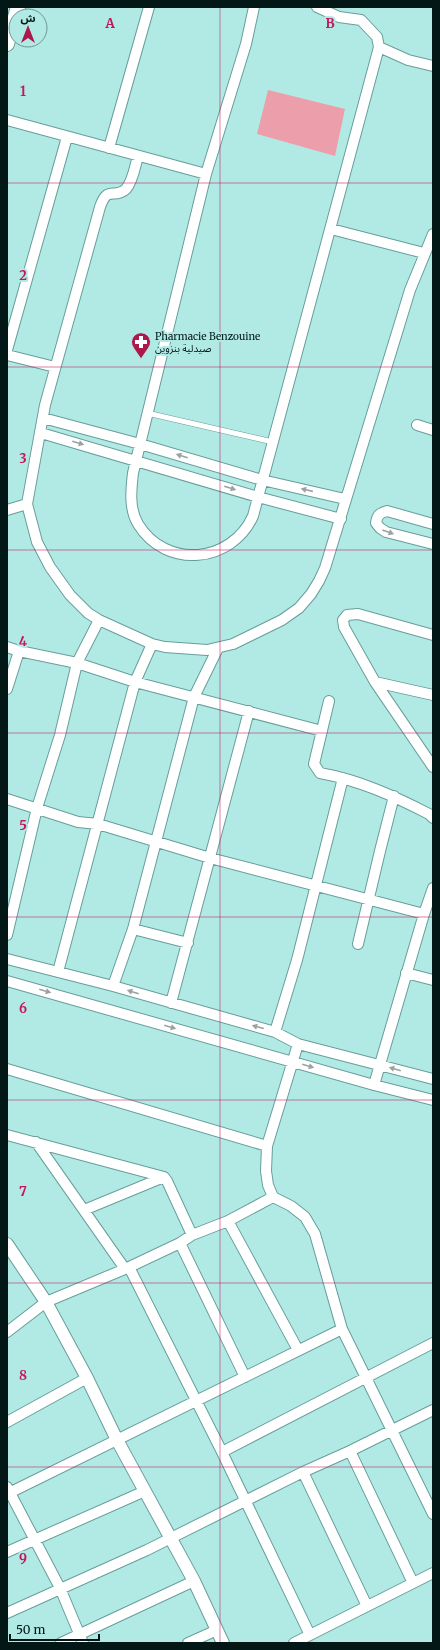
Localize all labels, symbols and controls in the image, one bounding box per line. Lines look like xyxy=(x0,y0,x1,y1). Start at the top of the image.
north arrow xyxy=(8,8,48,48)
text: ش xyxy=(20,11,36,25)
text: A xyxy=(104,15,115,32)
text: B xyxy=(325,15,335,32)
text: 1 xyxy=(20,83,26,100)
text: 2 xyxy=(19,267,27,284)
place label: Pharmacie Benzouine صيدلية بنزوين xyxy=(155,330,260,355)
pharmacy icon: Pharmacie Benzouine صيدلية بنزوين xyxy=(130,331,152,359)
one-way arrow xyxy=(72,441,84,447)
text: 3 xyxy=(19,450,27,467)
one-way arrow xyxy=(176,453,188,459)
one-way arrow xyxy=(224,485,236,491)
one-way arrow xyxy=(301,487,314,493)
one-way arrow xyxy=(382,529,394,535)
text: 4 xyxy=(19,633,28,650)
text: 5 xyxy=(19,817,27,834)
one-way arrow xyxy=(38,989,51,995)
one-way arrow xyxy=(127,989,139,995)
text: 6 xyxy=(19,1000,27,1017)
one-way arrow xyxy=(164,1024,176,1030)
one-way arrow xyxy=(252,1024,264,1030)
one-way arrow xyxy=(302,1063,314,1069)
one-way arrow xyxy=(389,1066,401,1072)
text: 7 xyxy=(19,1183,27,1200)
text: 8 xyxy=(19,1367,27,1384)
text: 9 xyxy=(19,1550,27,1567)
scale bar xyxy=(10,1616,99,1642)
text: 50 m xyxy=(16,1622,45,1637)

